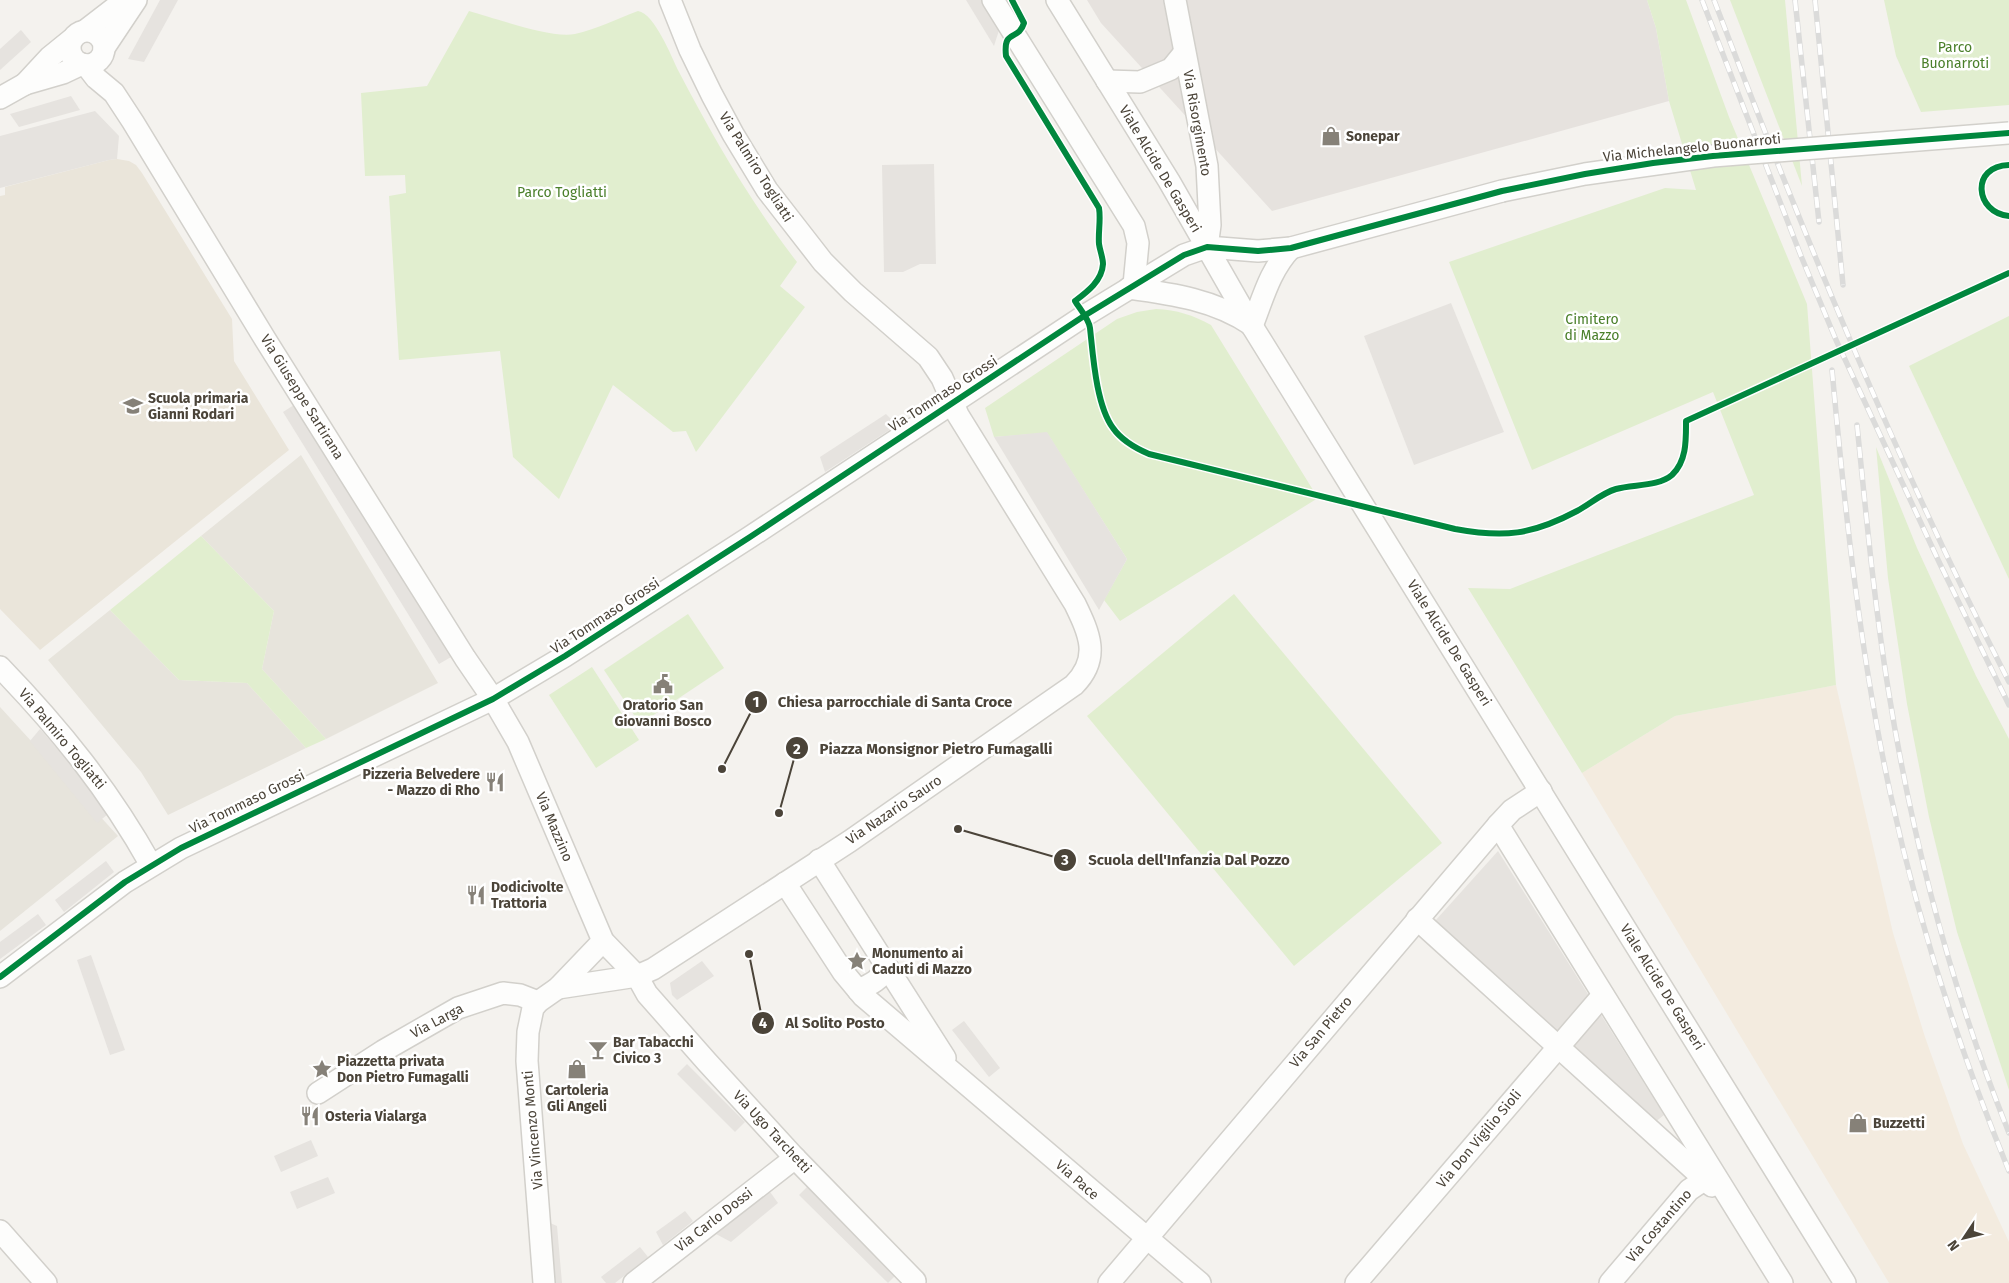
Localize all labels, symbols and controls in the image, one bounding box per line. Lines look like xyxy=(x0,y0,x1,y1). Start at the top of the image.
park label: Parco Buonarroti xyxy=(1921,39,1989,72)
street label: Via Risorgimento xyxy=(1179,69,1215,177)
street label: Viale Alcide De Gasperi xyxy=(1115,102,1205,236)
street label: Via Palmiro Togliatti xyxy=(715,109,797,225)
shop icon: Sonepar xyxy=(1320,125,1342,147)
place label: Sonepar xyxy=(1346,128,1400,145)
street label: Via Michelangelo Buonarroti xyxy=(1602,130,1782,166)
park label: Parco Togliatti xyxy=(517,184,607,201)
park label: Cimitero di Mazzo xyxy=(1565,311,1619,344)
street label: Via Giuseppe Sartirana xyxy=(257,331,347,463)
street label: Via Tommaso Grossi xyxy=(885,352,1001,436)
place label: Scuola primaria Gianni Rodari xyxy=(148,390,249,423)
school or university icon: Scuola primaria Gianni Rodari xyxy=(122,395,144,417)
street label: Via Tommaso Grossi xyxy=(547,574,663,658)
street label: Viale Alcide De Gasperi xyxy=(1403,577,1495,709)
public building icon: Oratorio San Giovanni Bosco xyxy=(652,673,674,695)
street label: Via Palmiro Togliatti xyxy=(15,685,109,793)
callout: Chiesa parrocchiale di Santa Croce xyxy=(743,687,1023,717)
text: 1 xyxy=(753,693,759,711)
text: Chiesa parrocchiale di Santa Croce xyxy=(778,693,1012,711)
place label: Oratorio San Giovanni Bosco xyxy=(614,697,712,730)
callout: Piazza Monsignor Pietro Fumagalli xyxy=(784,733,1062,763)
text: 2 xyxy=(793,740,801,758)
text: Piazza Monsignor Pietro Fumagalli xyxy=(819,740,1053,758)
place label: Pizzeria Belvedere - Mazzo di Rho xyxy=(362,766,480,799)
street label: Via Tommaso Grossi xyxy=(186,767,308,837)
restaurant icon: Pizzeria Belvedere - Mazzo di Rho xyxy=(484,771,506,793)
street label: Via Nazario Sauro xyxy=(843,772,945,848)
street label: Via Mazzino xyxy=(532,790,576,864)
callout: Scuola dell'Infanzia Dal Pozzo xyxy=(1053,845,1299,875)
text: 3 xyxy=(1060,851,1069,869)
text: Scuola dell'Infanzia Dal Pozzo xyxy=(1088,851,1290,869)
place label: Dodicivolte Trattoria xyxy=(491,879,564,912)
restaurant icon: Dodicivolte Trattoria xyxy=(465,884,487,906)
street label: Viale Alcide De Gasperi xyxy=(1616,921,1708,1053)
place label: Monumento ai Caduti di Mazzo xyxy=(872,945,972,978)
place icon: Monumento ai Caduti di Mazzo xyxy=(846,950,868,972)
street label: Via San Pietro xyxy=(1286,993,1356,1071)
street label: Via Larga xyxy=(408,1000,466,1042)
callout: Al Solito Posto xyxy=(750,1008,895,1038)
text: 4 xyxy=(759,1014,768,1032)
text: Al Solito Posto xyxy=(784,1014,885,1032)
place label: Bar Tabacchi Civico 3 xyxy=(613,1034,694,1067)
bar icon: Bar Tabacchi Civico 3 xyxy=(587,1039,609,1061)
place label: Piazzetta privata Don Pietro Fumagalli xyxy=(337,1053,469,1086)
place icon: Piazzetta privata Don Pietro Fumagalli xyxy=(311,1058,333,1080)
shop icon: Cartoleria Gli Angeli xyxy=(566,1058,588,1080)
street label: Via Vincenzo Monti xyxy=(519,1070,547,1190)
place label: Cartoleria Gli Angeli xyxy=(545,1082,609,1115)
street label: Via Don Vigilio Sioli xyxy=(1433,1086,1525,1192)
street label: Via Ugo Tarchetti xyxy=(729,1087,815,1177)
restaurant icon: Osteria Vialarga xyxy=(299,1105,321,1127)
place label: Osteria Vialarga xyxy=(325,1108,427,1125)
shop icon: Buzzetti xyxy=(1847,1112,1869,1134)
place label: Buzzetti xyxy=(1873,1115,1925,1132)
street label: Via Pace xyxy=(1052,1156,1102,1204)
street label: Via Carlo Dossi xyxy=(672,1184,756,1256)
street label: Via Costantino xyxy=(1623,1186,1695,1266)
north arrow xyxy=(1939,1213,1989,1263)
text: N xyxy=(1944,1236,1963,1254)

